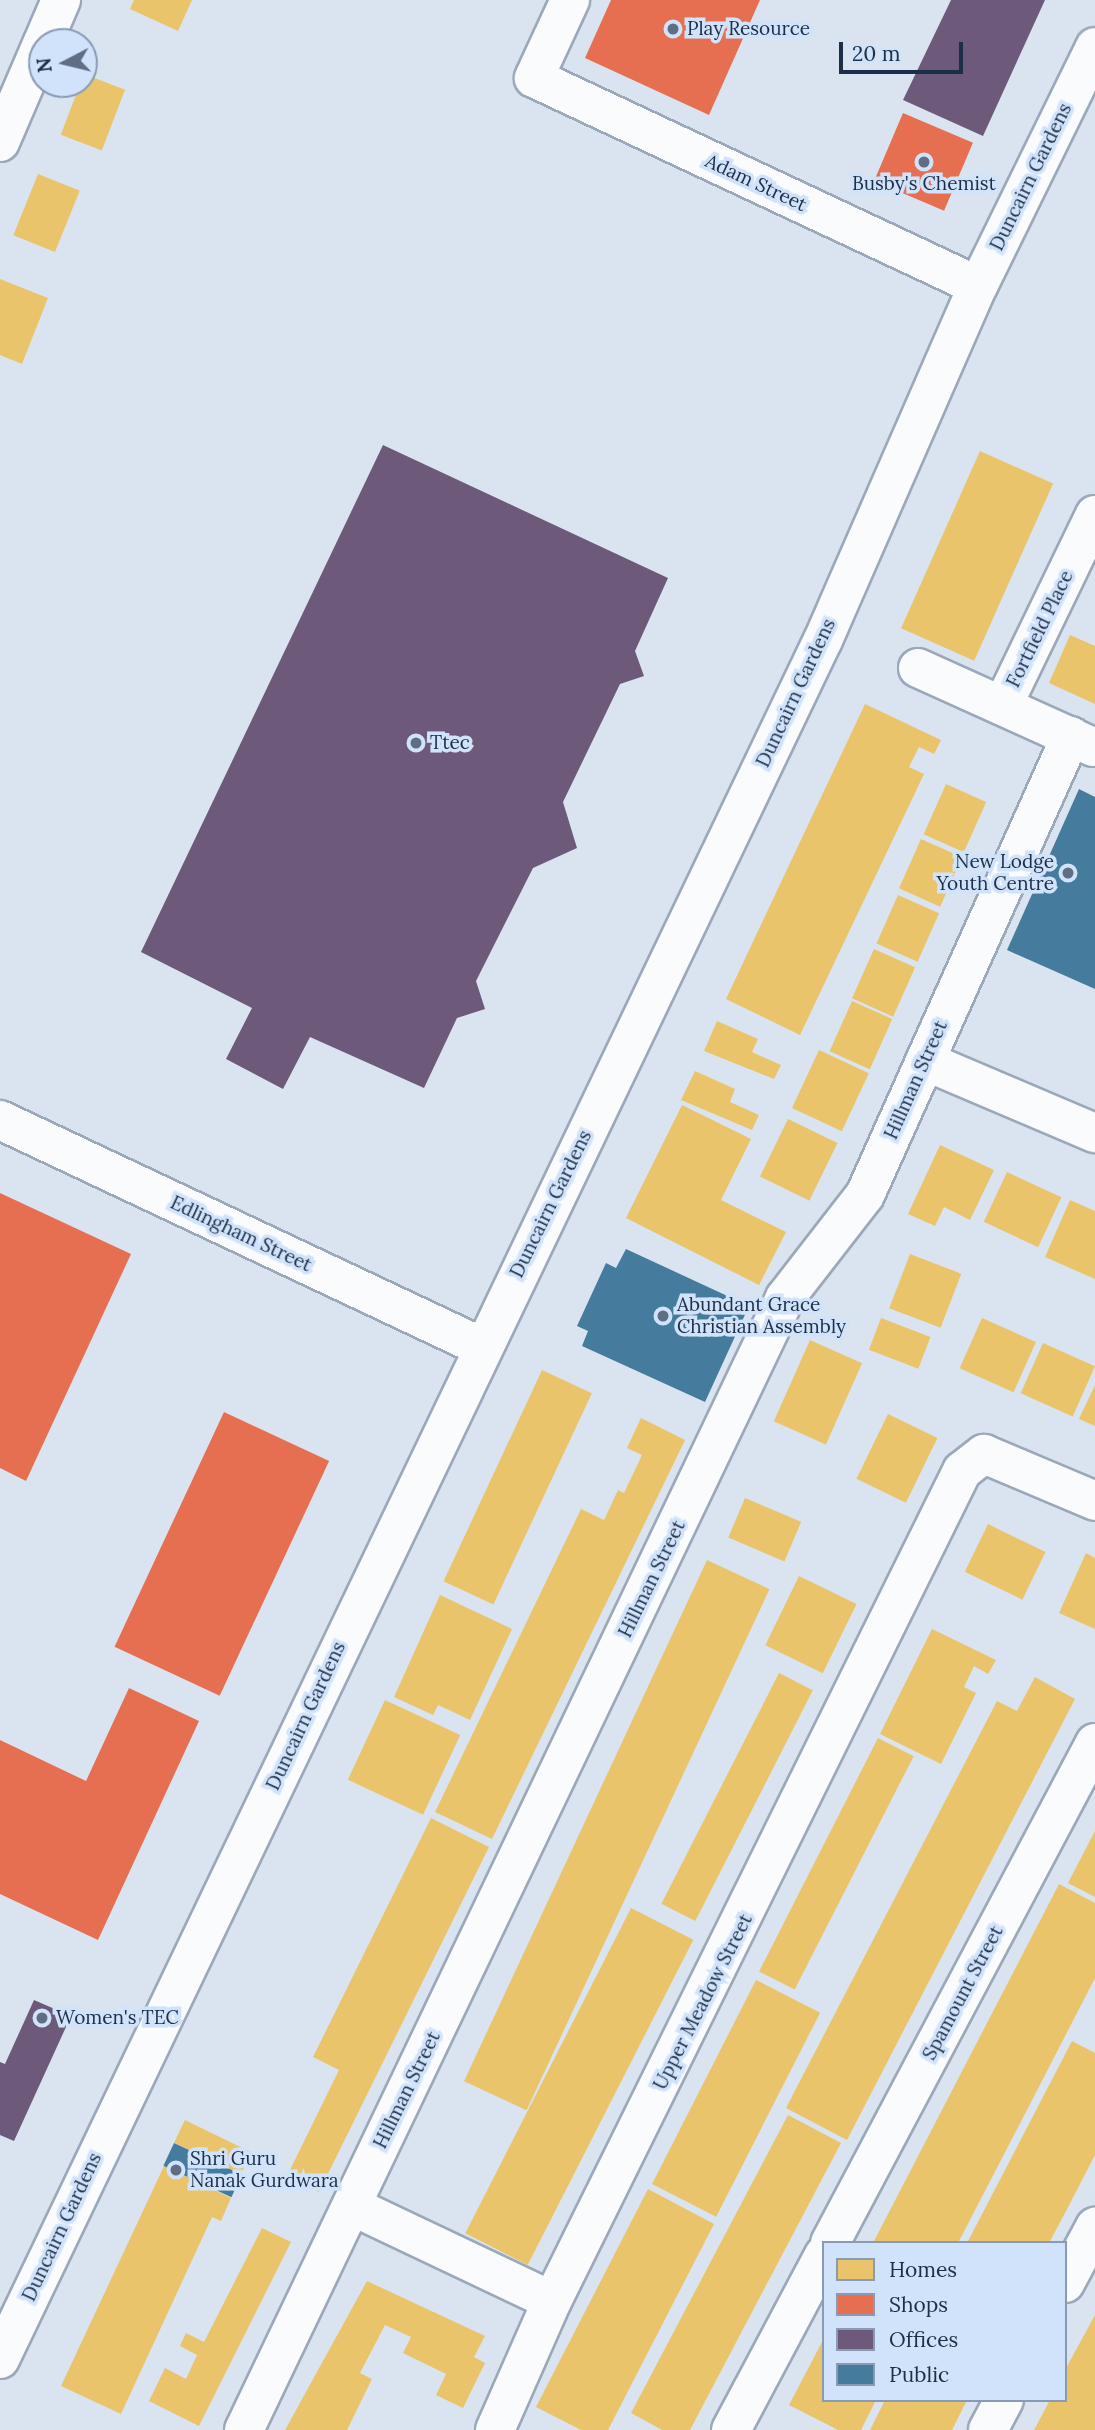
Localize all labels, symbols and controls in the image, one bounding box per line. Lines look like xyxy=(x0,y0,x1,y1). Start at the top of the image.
place label: Play Resource xyxy=(687,18,810,40)
marker: Play Resource xyxy=(665,21,681,37)
north arrow xyxy=(28,28,98,98)
scale bar xyxy=(843,28,967,72)
text: 20 m xyxy=(852,40,901,67)
text: N xyxy=(31,57,57,74)
street label: Duncairn Gardens xyxy=(985,99,1077,255)
street label: Adam Street xyxy=(702,150,810,216)
marker: Busby's Chemist xyxy=(916,154,932,170)
place label: Busby's Chemist xyxy=(852,173,996,195)
street label: Fortfield Place xyxy=(1002,567,1078,691)
street label: Duncairn Gardens xyxy=(752,615,840,771)
place label: Ttec xyxy=(430,732,470,754)
marker: Ttec xyxy=(408,735,424,751)
place label: New Lodge Youth Centre xyxy=(936,851,1054,895)
marker: New Lodge Youth Centre xyxy=(1060,865,1076,881)
street label: Hillman Street xyxy=(880,1017,952,1143)
street label: Duncairn Gardens xyxy=(505,1126,597,1282)
street label: Edlingham Street xyxy=(167,1191,315,1277)
place label: Abundant Grace Christian Assembly xyxy=(677,1294,846,1338)
marker: Abundant Grace Christian Assembly xyxy=(655,1308,671,1324)
street label: Hillman Street xyxy=(614,1517,690,1641)
street label: Duncairn Gardens xyxy=(262,1638,350,1794)
street label: Upper Meadow Street xyxy=(649,1910,757,2094)
street label: Spamount Street xyxy=(918,1922,1008,2064)
place label: Women's TEC xyxy=(56,2007,179,2029)
marker: Women's TEC xyxy=(34,2010,50,2026)
street label: Hillman Street xyxy=(369,2028,445,2152)
place label: Shri Guru Nanak Gurdwara xyxy=(190,2148,339,2192)
street label: Duncairn Gardens xyxy=(18,2149,106,2305)
marker: Shri Guru Nanak Gurdwara xyxy=(168,2162,184,2178)
legend xyxy=(822,2241,1067,2402)
text: Homes xyxy=(889,2256,957,2283)
text: Shops xyxy=(889,2291,948,2318)
text: Offices xyxy=(889,2326,958,2353)
text: Public xyxy=(889,2361,949,2388)

